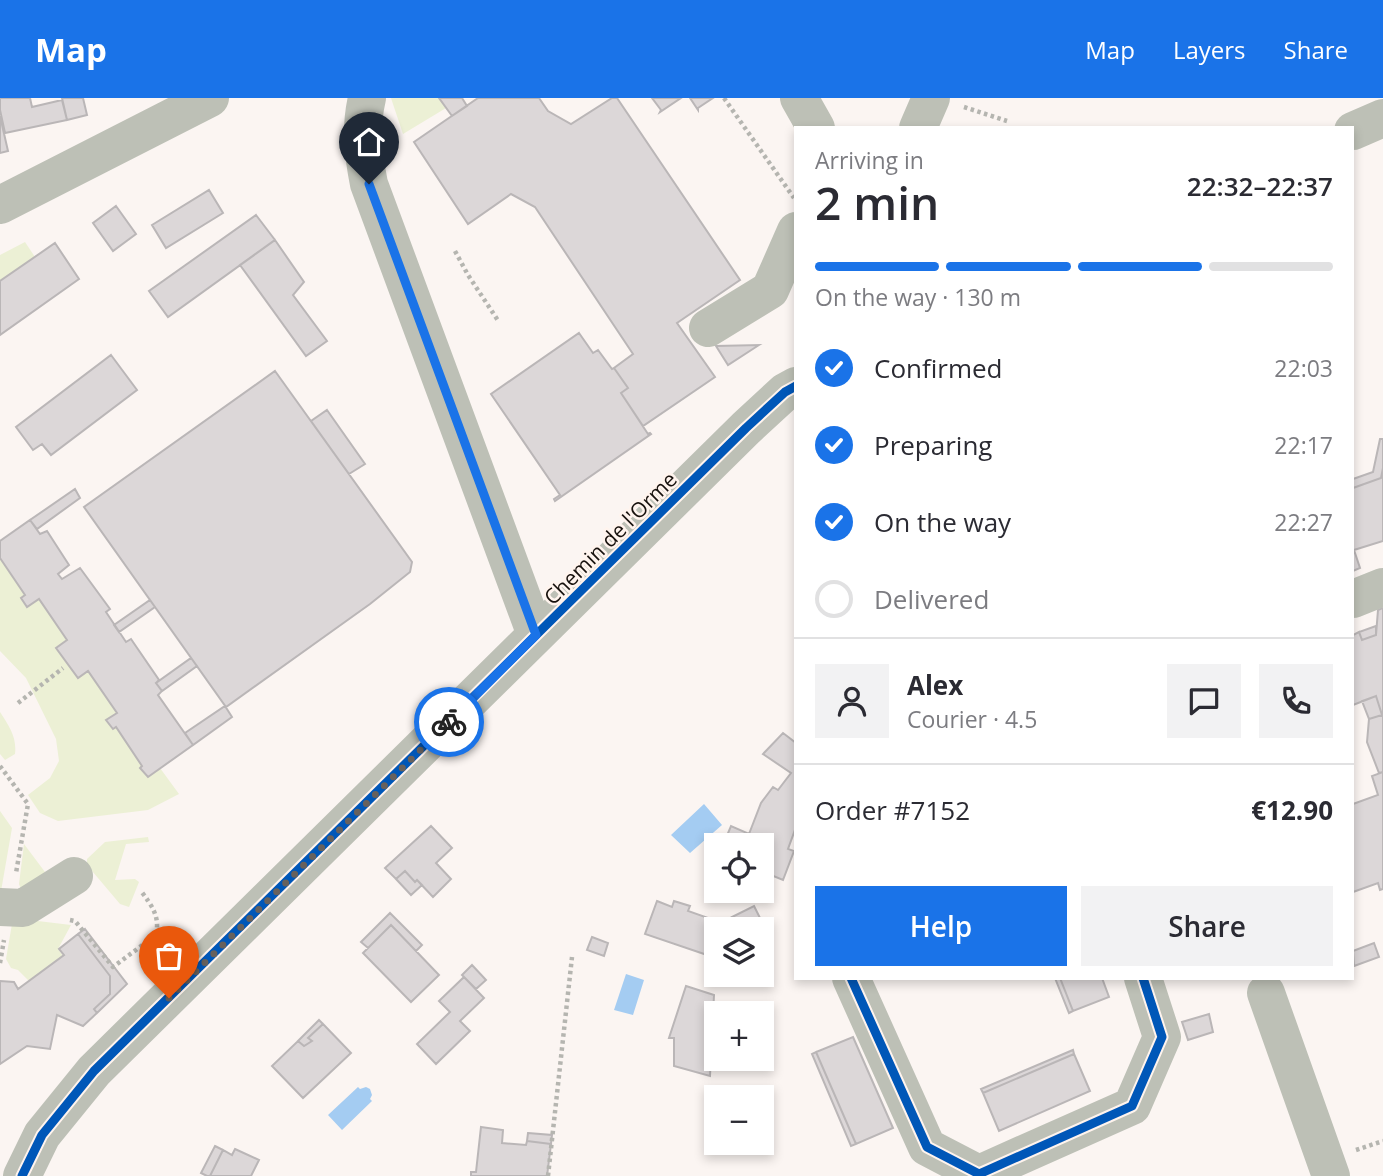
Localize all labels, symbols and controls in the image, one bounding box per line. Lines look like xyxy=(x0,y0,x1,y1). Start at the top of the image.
text: Map xyxy=(35,27,107,72)
text: Map xyxy=(1085,33,1135,66)
text: Layers xyxy=(1173,33,1246,66)
text: Share xyxy=(1284,33,1348,66)
pin xyxy=(339,112,399,184)
icon: home xyxy=(350,123,388,161)
text: Arriving in xyxy=(815,144,924,176)
text: 22:32–22:37 xyxy=(1187,168,1333,204)
text: 2 min xyxy=(815,171,939,233)
text: On the way · 130 m xyxy=(815,281,1021,313)
icon: check xyxy=(815,349,853,387)
text: Confirmed xyxy=(874,350,1002,386)
text: 22:03 xyxy=(1274,352,1333,384)
icon: check xyxy=(815,426,853,464)
text: Preparing xyxy=(874,427,992,463)
text: 22:17 xyxy=(1274,429,1333,461)
street label: Chemin de l'Orme xyxy=(537,465,683,611)
icon: check xyxy=(815,503,853,541)
text: On the way xyxy=(874,504,1011,540)
text: 22:27 xyxy=(1274,506,1333,538)
text: Delivered xyxy=(874,581,989,617)
button: person xyxy=(815,664,889,738)
button: chat xyxy=(1167,664,1241,738)
button: phone xyxy=(1259,664,1333,738)
text: Alex xyxy=(907,667,963,703)
courier xyxy=(414,687,484,757)
icon: bike xyxy=(430,703,468,741)
text: Courier · 4.5 xyxy=(907,703,1037,735)
text: Order #7152 xyxy=(815,792,970,828)
text: €12.90 xyxy=(1251,792,1333,828)
map controls xyxy=(704,833,774,1155)
button: locate xyxy=(704,833,774,903)
button: Help xyxy=(815,886,1067,966)
button: Share xyxy=(1081,886,1333,966)
button: layers xyxy=(704,917,774,987)
pin xyxy=(139,926,199,998)
icon: bag xyxy=(150,937,188,975)
button: + xyxy=(704,1001,774,1071)
button: − xyxy=(704,1085,774,1155)

